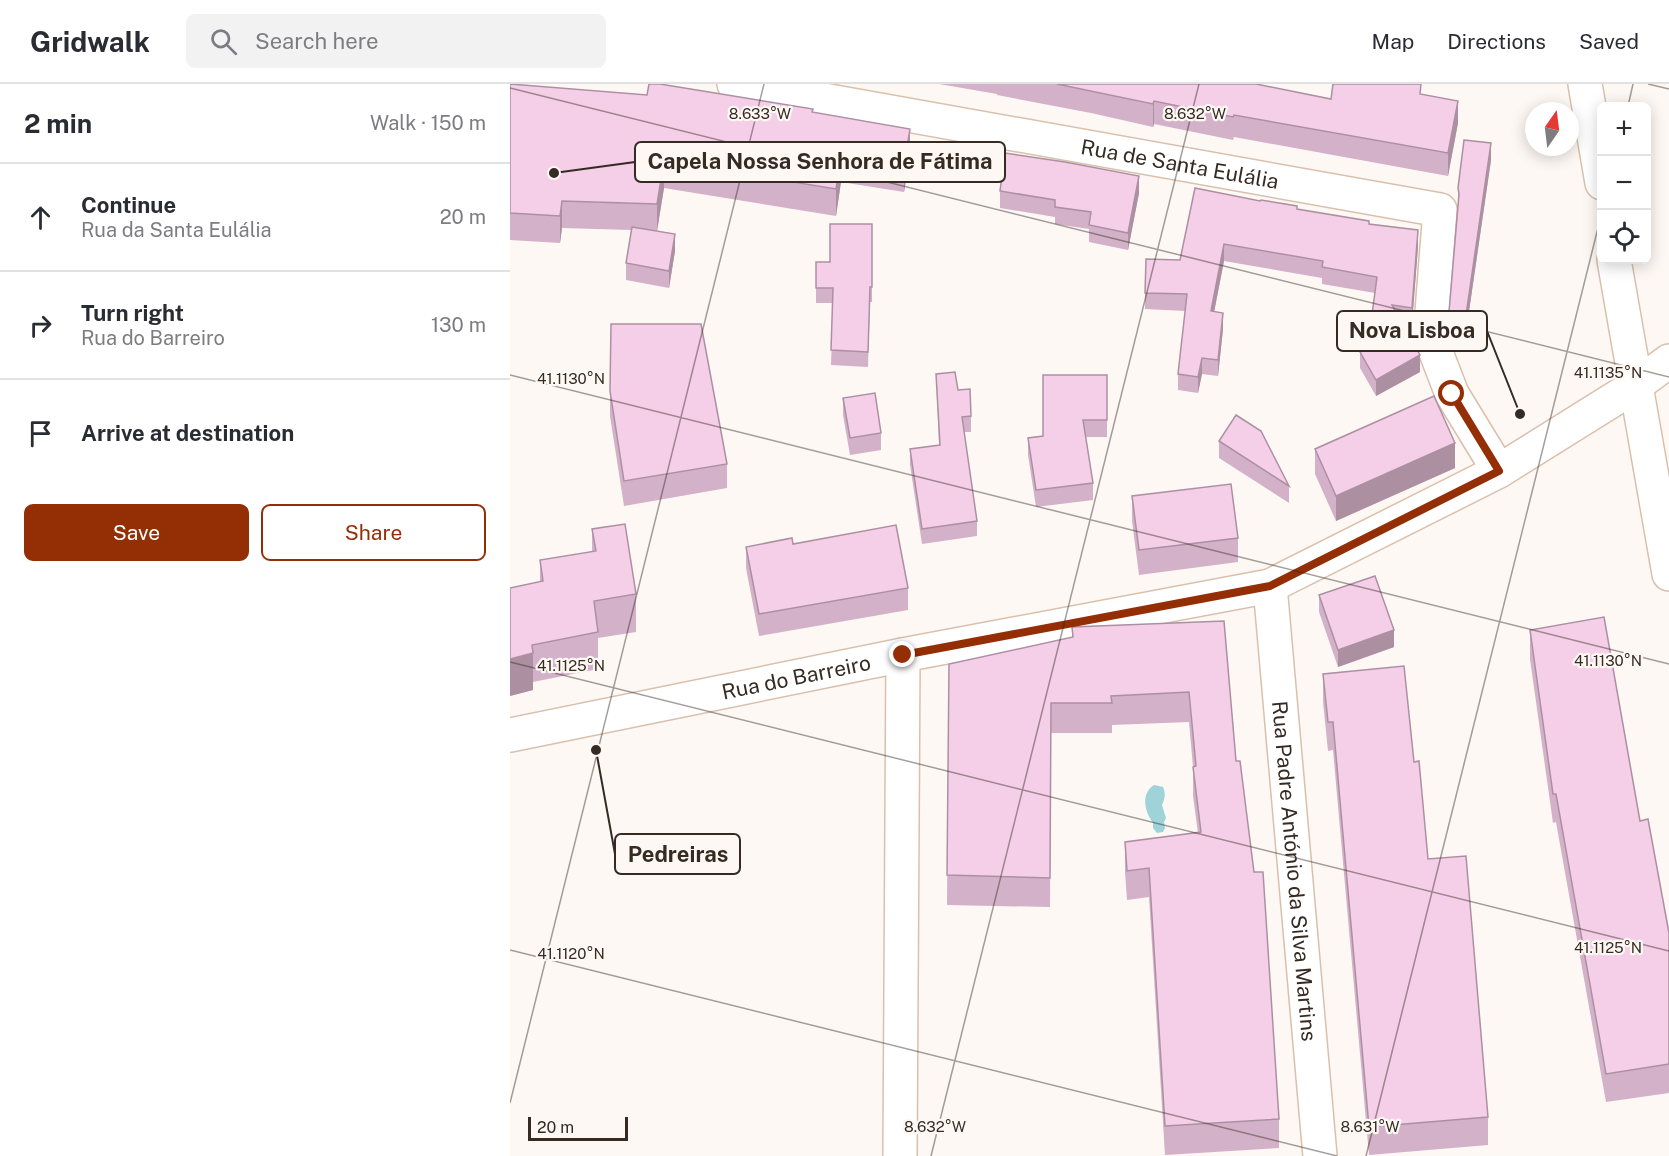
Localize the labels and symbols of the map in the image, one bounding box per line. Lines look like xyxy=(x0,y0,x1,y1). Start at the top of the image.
north arrow xyxy=(1525,102,1579,156)
text: 8.633°W xyxy=(729,105,791,122)
text: 8.632°W xyxy=(1164,105,1226,122)
street label: Rua de Santa Eulália xyxy=(1079,134,1281,194)
callout: Capela Nossa Senhora de Fátima xyxy=(635,142,1005,182)
text: Capela Nossa Senhora de Fátima xyxy=(648,148,992,174)
callout: Nova Lisboa xyxy=(1337,311,1487,351)
text: Nova Lisboa xyxy=(1349,317,1475,343)
text: 41.1135°N xyxy=(1574,364,1642,381)
text: 41.1130°N xyxy=(537,370,605,387)
route start xyxy=(1438,380,1464,406)
route end xyxy=(889,641,915,667)
street label: Rua do Barreiro xyxy=(720,649,873,704)
text: 41.1130°N xyxy=(1574,652,1642,669)
text: 41.1125°N xyxy=(537,657,605,674)
street label: Rua Padre António da Silva Martins xyxy=(1268,700,1322,1042)
callout: Pedreiras xyxy=(615,834,740,874)
text: Pedreiras xyxy=(628,841,728,867)
text: 41.1125°N xyxy=(1574,939,1642,956)
text: 41.1120°N xyxy=(537,945,605,962)
scale bar xyxy=(528,1114,628,1142)
text: 8.632°W xyxy=(904,1118,966,1135)
text: 8.631°W xyxy=(1340,1118,1400,1135)

